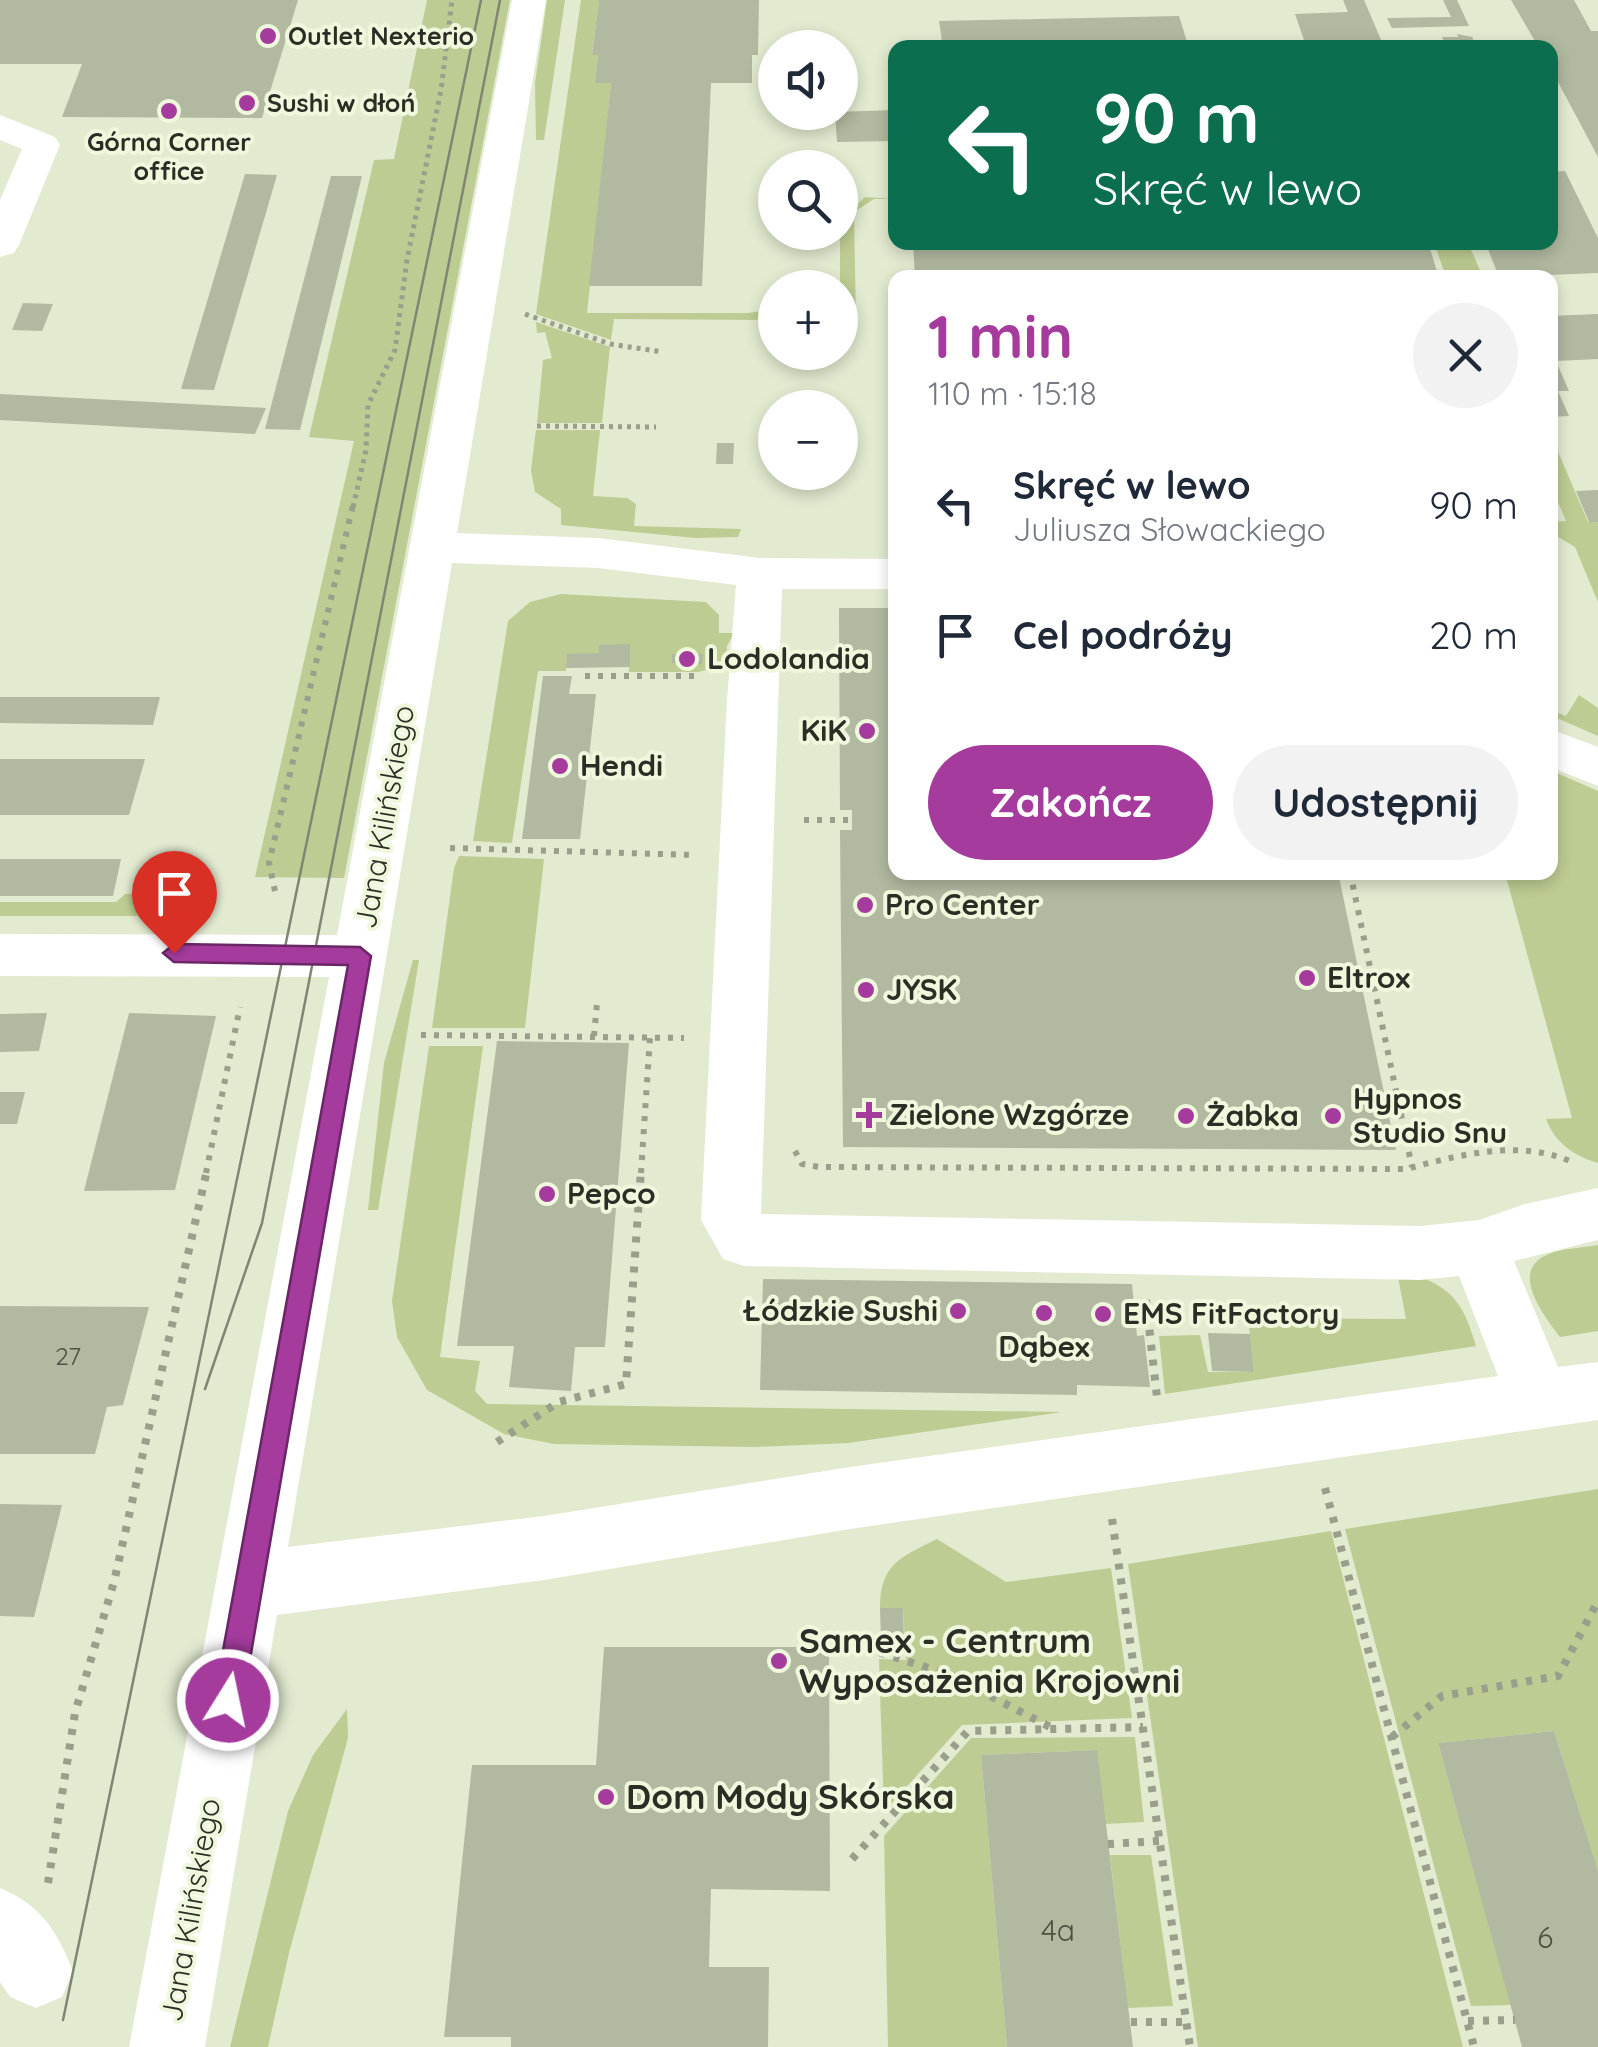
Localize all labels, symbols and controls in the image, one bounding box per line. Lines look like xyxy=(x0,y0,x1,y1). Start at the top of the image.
place label: Outlet Nexterio xyxy=(288,20,474,51)
marker: Outlet Nexterio xyxy=(257,25,279,47)
map controls xyxy=(758,30,858,490)
button: sound xyxy=(758,30,858,130)
text: 90 m xyxy=(1093,73,1260,161)
icon: left xyxy=(928,80,1058,210)
place label: Sushi w dłoń xyxy=(267,87,415,118)
marker: Sushi w dłoń xyxy=(236,92,258,114)
marker: Górna Corner office xyxy=(158,100,180,122)
place label: Górna Corner office xyxy=(87,126,251,186)
button: search xyxy=(758,150,858,250)
text: Skręć w lewo xyxy=(1093,160,1362,216)
button: + xyxy=(758,270,858,370)
text: 1 min xyxy=(928,298,1073,373)
button: close xyxy=(1413,303,1518,408)
text: 110 m · 15:18 xyxy=(928,373,1097,413)
button: − xyxy=(758,390,858,490)
text: Skręć w lewo xyxy=(1013,461,1251,509)
icon: left xyxy=(928,478,983,533)
text: 90 m xyxy=(1429,481,1518,529)
text: Juliusza Słowackiego xyxy=(1013,509,1326,549)
icon: arrive xyxy=(928,608,983,663)
text: Cel podróży xyxy=(1013,611,1233,659)
text: 20 m xyxy=(1429,611,1518,659)
place label: Lodolandia xyxy=(707,639,870,677)
marker: Lodolandia xyxy=(676,648,698,670)
street label: Jana Kilińskiego xyxy=(346,702,422,931)
place label: KiK xyxy=(801,711,847,749)
marker: KiK xyxy=(856,720,878,742)
button: Zakończ xyxy=(928,745,1213,860)
button: Udostępnij xyxy=(1233,745,1518,860)
place label: Hendi xyxy=(580,746,663,784)
marker: Hendi xyxy=(549,755,571,777)
pin xyxy=(132,851,217,954)
icon: arrive xyxy=(147,866,202,921)
place label: Pro Center xyxy=(885,885,1040,923)
marker: Pro Center xyxy=(854,894,876,916)
place label: Eltrox xyxy=(1327,958,1411,996)
marker: Eltrox xyxy=(1296,967,1318,989)
place label: JYSK xyxy=(886,970,957,1008)
marker: JYSK xyxy=(855,979,877,1001)
place label: Hypnos Studio Snu xyxy=(1353,1079,1507,1151)
place label: Zielone Wzgórze xyxy=(889,1095,1129,1133)
place label: Żabka xyxy=(1206,1096,1299,1134)
marker: Zielone Wzgórze xyxy=(858,1104,880,1126)
marker: Żabka xyxy=(1175,1105,1197,1127)
marker: Hypnos Studio Snu xyxy=(1322,1105,1344,1127)
place label: Pepco xyxy=(567,1174,656,1212)
marker: Pepco xyxy=(536,1183,558,1205)
place label: Łódzkie Sushi xyxy=(742,1291,938,1329)
place label: EMS FitFactory xyxy=(1123,1294,1339,1332)
marker: Łódzkie Sushi xyxy=(947,1300,969,1322)
marker: Dąbex xyxy=(1033,1302,1055,1324)
marker: EMS FitFactory xyxy=(1092,1303,1114,1325)
place label: Dąbex xyxy=(998,1327,1090,1365)
house number: 27 xyxy=(55,1340,81,1371)
place label: Samex - Centrum Wyposażenia Krojowni xyxy=(799,1618,1180,1702)
position arrow xyxy=(176,1648,280,1752)
marker: Samex - Centrum Wyposażenia Krojowni xyxy=(768,1650,790,1672)
place label: Dom Mody Skórska xyxy=(626,1774,955,1818)
marker: Dom Mody Skórska xyxy=(595,1786,617,1808)
street label: Jana Kilińskiego xyxy=(152,1795,228,2024)
house number: 4a xyxy=(1041,1911,1075,1949)
house number: 6 xyxy=(1537,1918,1553,1956)

